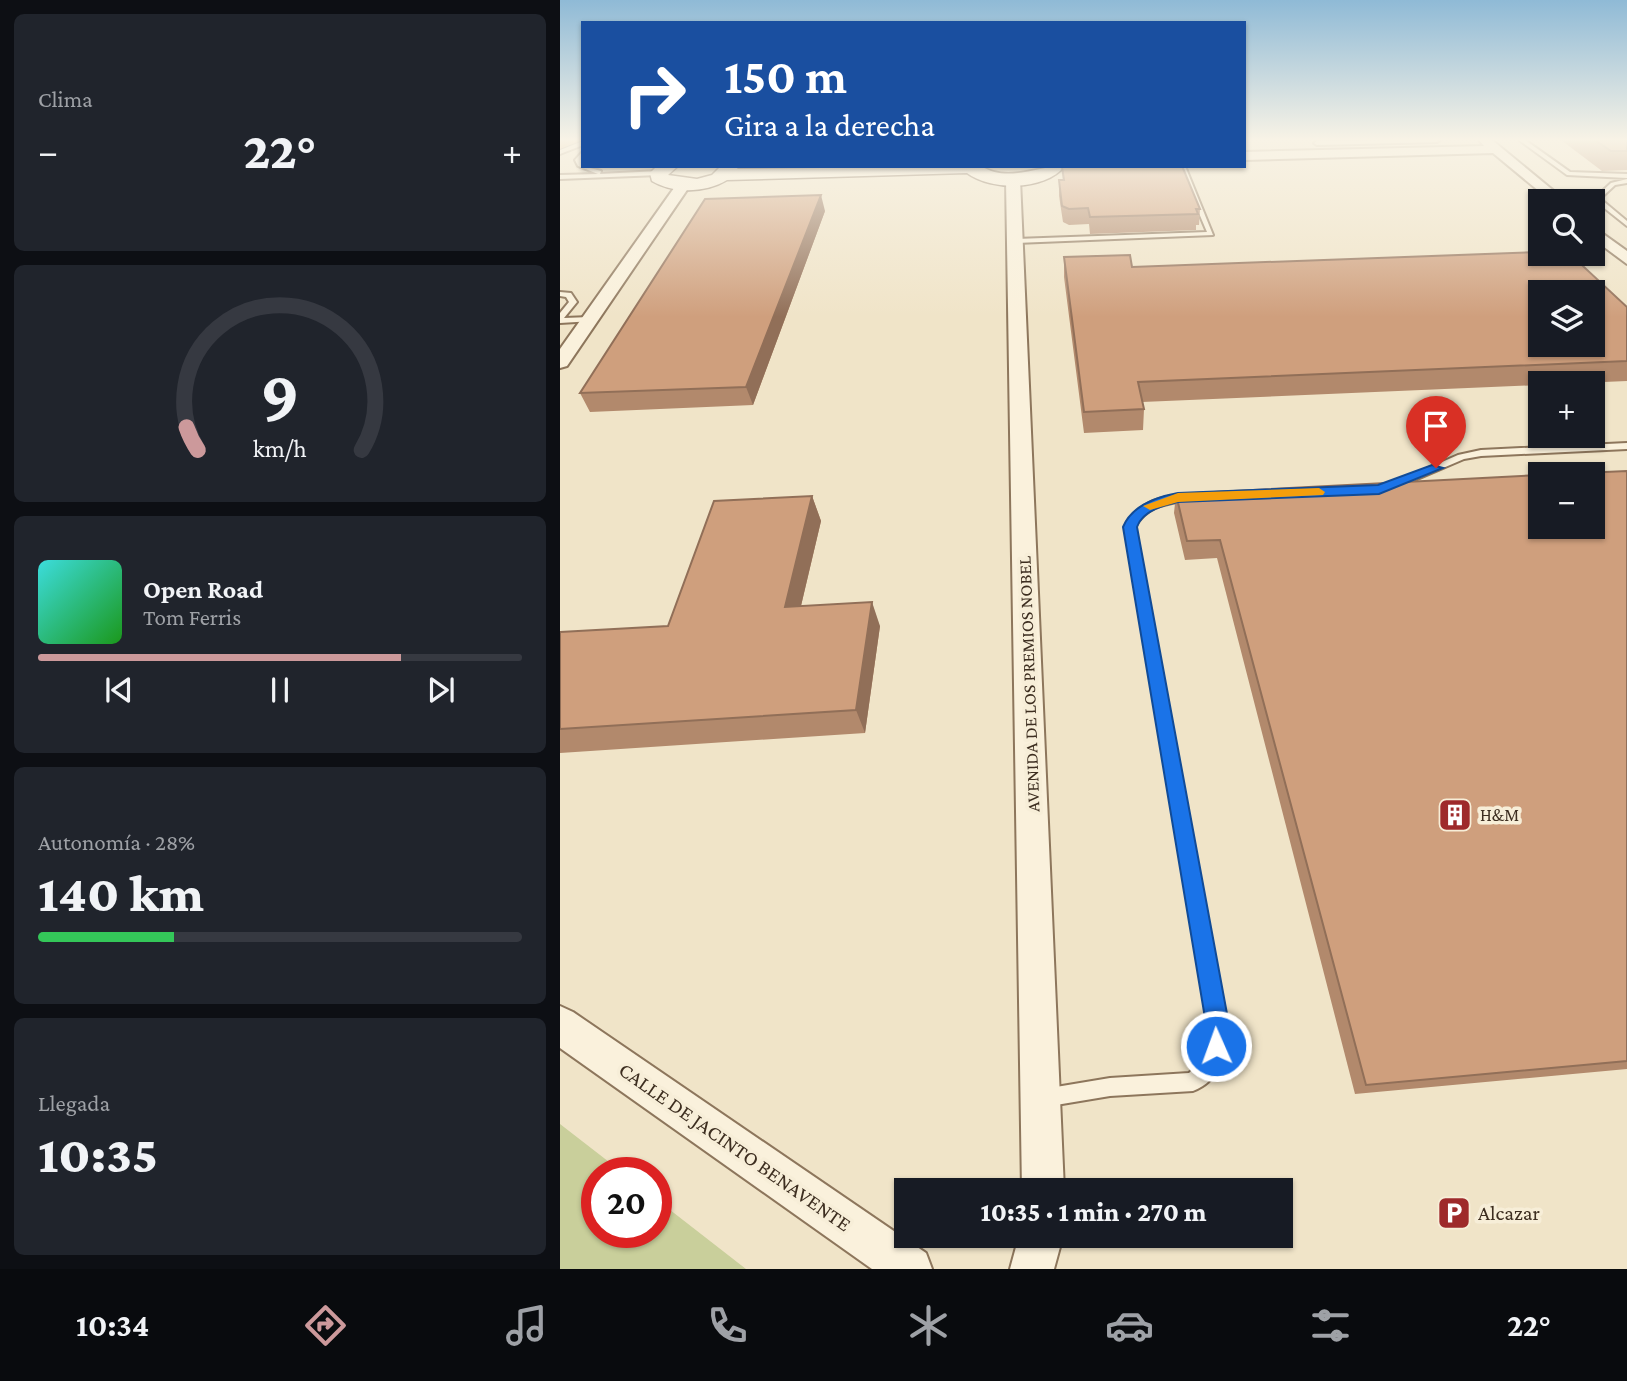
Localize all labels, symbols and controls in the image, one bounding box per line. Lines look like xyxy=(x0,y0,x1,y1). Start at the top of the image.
icon: right xyxy=(609,49,700,140)
text: 150 m xyxy=(724,49,847,104)
text: Clima xyxy=(38,86,93,112)
text: Gira a la derecha xyxy=(724,107,935,143)
text: 22° xyxy=(243,121,317,179)
text: − xyxy=(38,130,58,172)
text: + xyxy=(502,130,522,172)
map controls xyxy=(1528,189,1605,539)
button: search xyxy=(1528,189,1605,266)
button: layers xyxy=(1528,280,1605,357)
text: 9 xyxy=(260,355,300,436)
button: + xyxy=(1528,371,1605,448)
pin xyxy=(1406,396,1466,468)
icon: arrive xyxy=(1417,407,1455,445)
text: km/h xyxy=(253,434,307,461)
button: − xyxy=(1528,462,1605,539)
street label: AVENIDA DE LOS PREMIOS NOBEL xyxy=(1015,556,1043,812)
text: Open Road xyxy=(143,575,263,604)
text: Tom Ferris xyxy=(143,604,241,630)
icon: previous xyxy=(100,671,138,709)
icon: pause xyxy=(261,671,299,709)
icon: next xyxy=(422,671,460,709)
building icon: H&M xyxy=(1436,796,1474,834)
place label: H&M xyxy=(1480,805,1519,825)
text: Autonomía · 28% xyxy=(38,829,195,855)
text: 140 km xyxy=(38,864,204,922)
position arrow xyxy=(1179,1009,1253,1083)
street label: CALLE DE JACINTO BENAVENTE xyxy=(614,1057,856,1237)
text: Llegada xyxy=(38,1090,110,1116)
text: 10:35 xyxy=(38,1125,158,1183)
speed limit sign: 20 xyxy=(581,1157,672,1248)
parking icon: Alcazar xyxy=(1435,1194,1473,1232)
text: 10:35 · 1 min · 270 m xyxy=(981,1198,1206,1227)
place label: Alcazar xyxy=(1478,1201,1541,1225)
icon: directions xyxy=(301,1301,350,1350)
icon: music xyxy=(502,1301,551,1350)
icon: phone xyxy=(703,1301,752,1350)
icon: climate xyxy=(904,1301,953,1350)
icon: car xyxy=(1105,1301,1154,1350)
icon: filters xyxy=(1306,1301,1355,1350)
text: 10:34 xyxy=(76,1307,149,1343)
text: 22° xyxy=(1507,1307,1551,1343)

